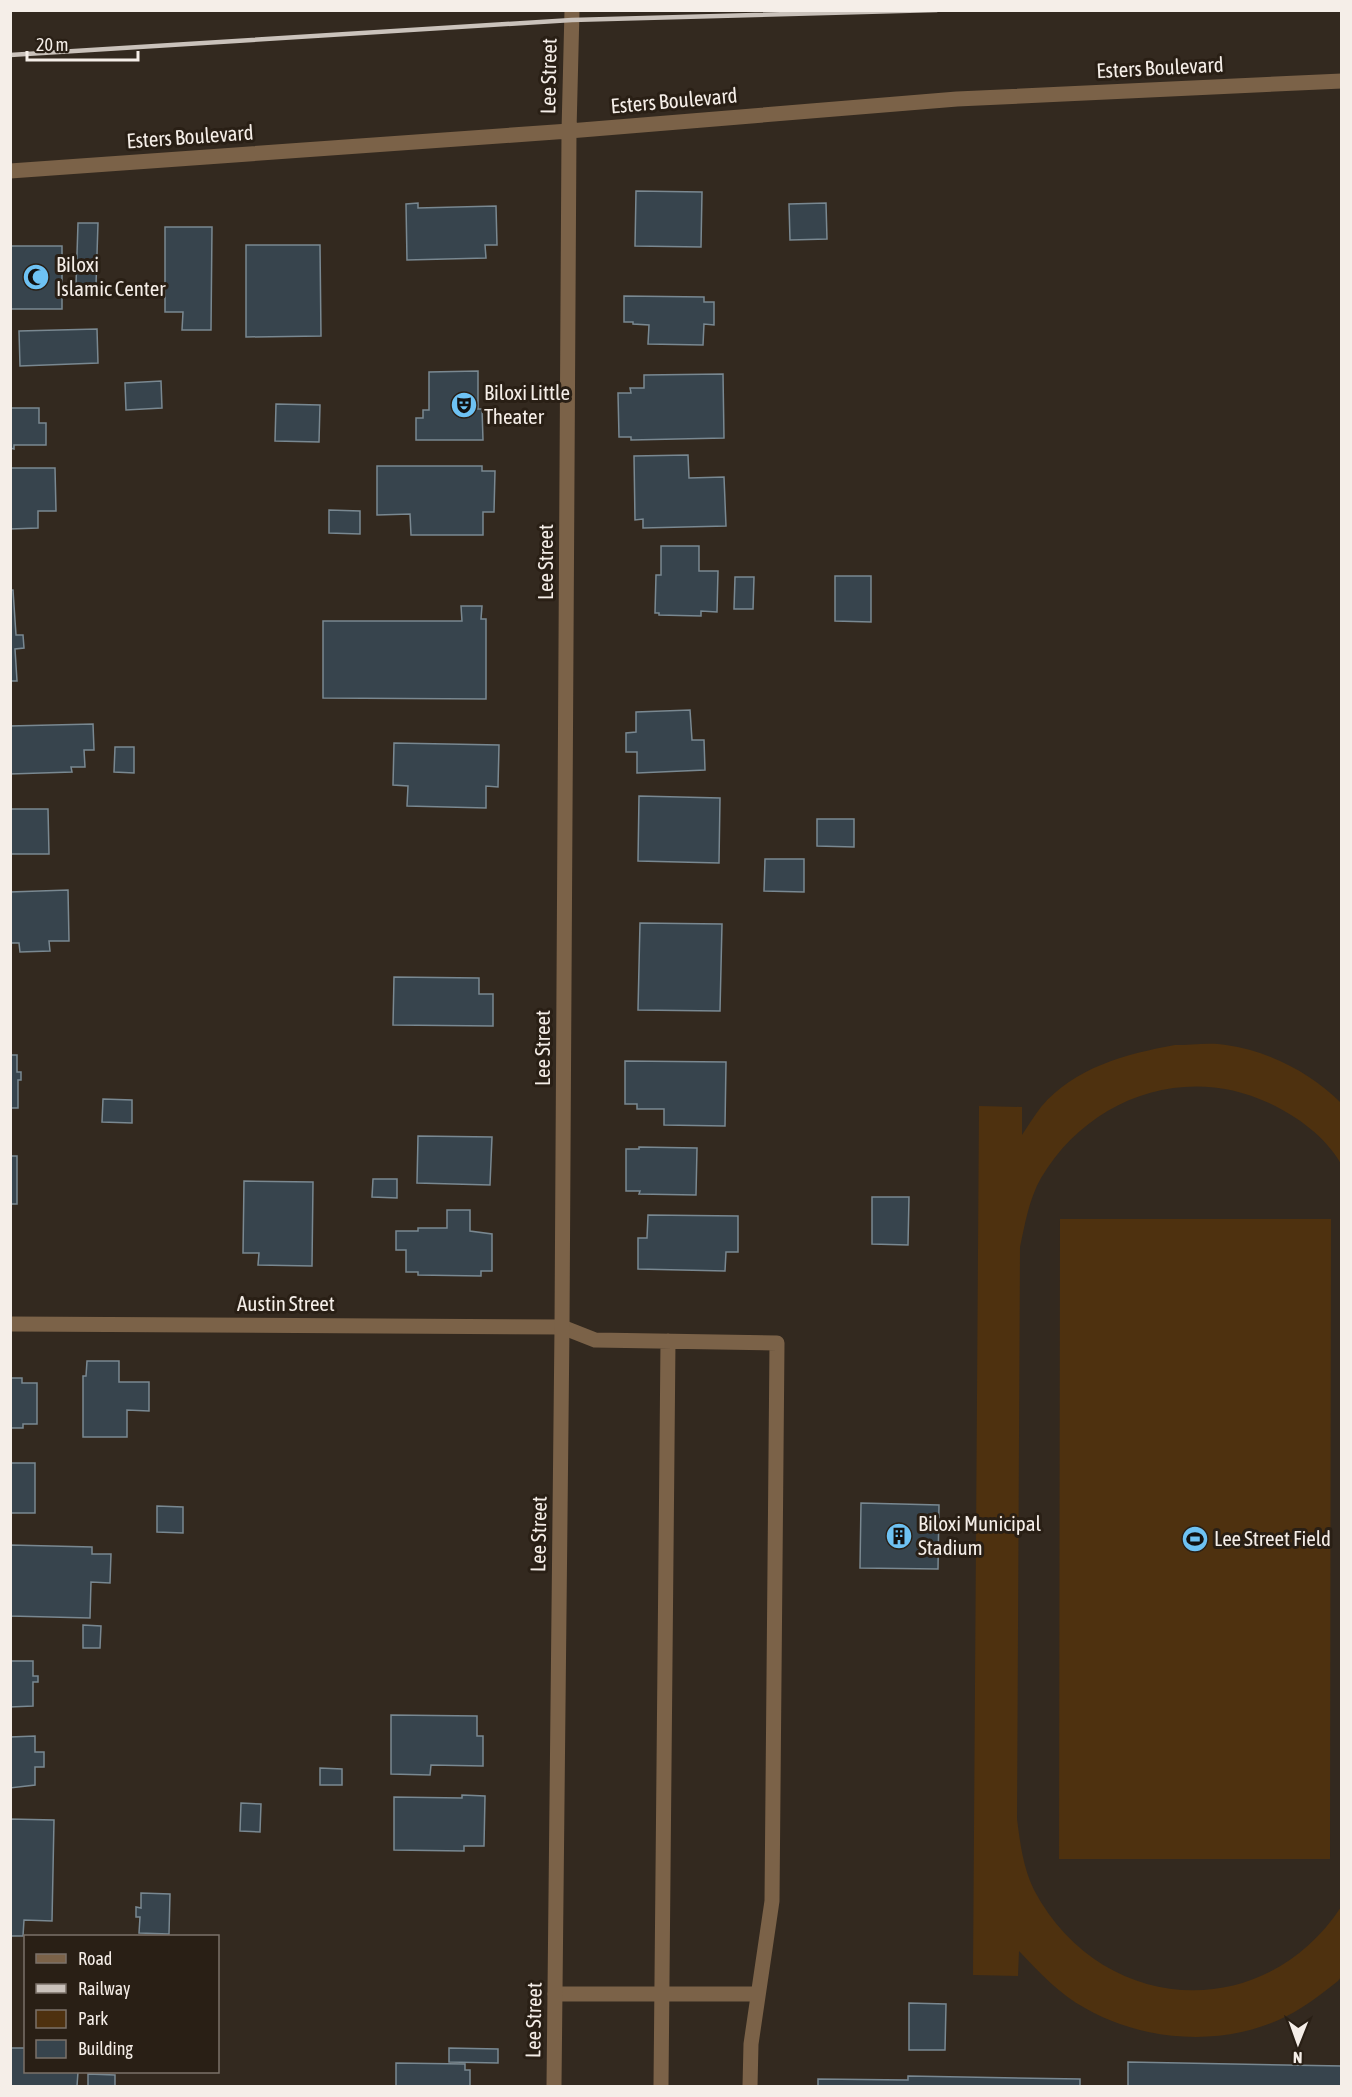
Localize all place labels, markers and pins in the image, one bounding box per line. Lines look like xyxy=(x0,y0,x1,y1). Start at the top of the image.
place label: Biloxi Islamic Center xyxy=(56,252,166,300)
mosque icon: Biloxi Islamic Center xyxy=(21,262,51,292)
place label: Biloxi Little Theater xyxy=(484,380,570,428)
theatre icon: Biloxi Little Theater xyxy=(449,390,479,420)
place label: Biloxi Municipal Stadium xyxy=(918,1511,1042,1559)
building icon: Biloxi Municipal Stadium xyxy=(884,1521,914,1551)
sports icon: Lee Street Field xyxy=(1180,1524,1210,1554)
place label: Lee Street Field xyxy=(1214,1526,1331,1550)

